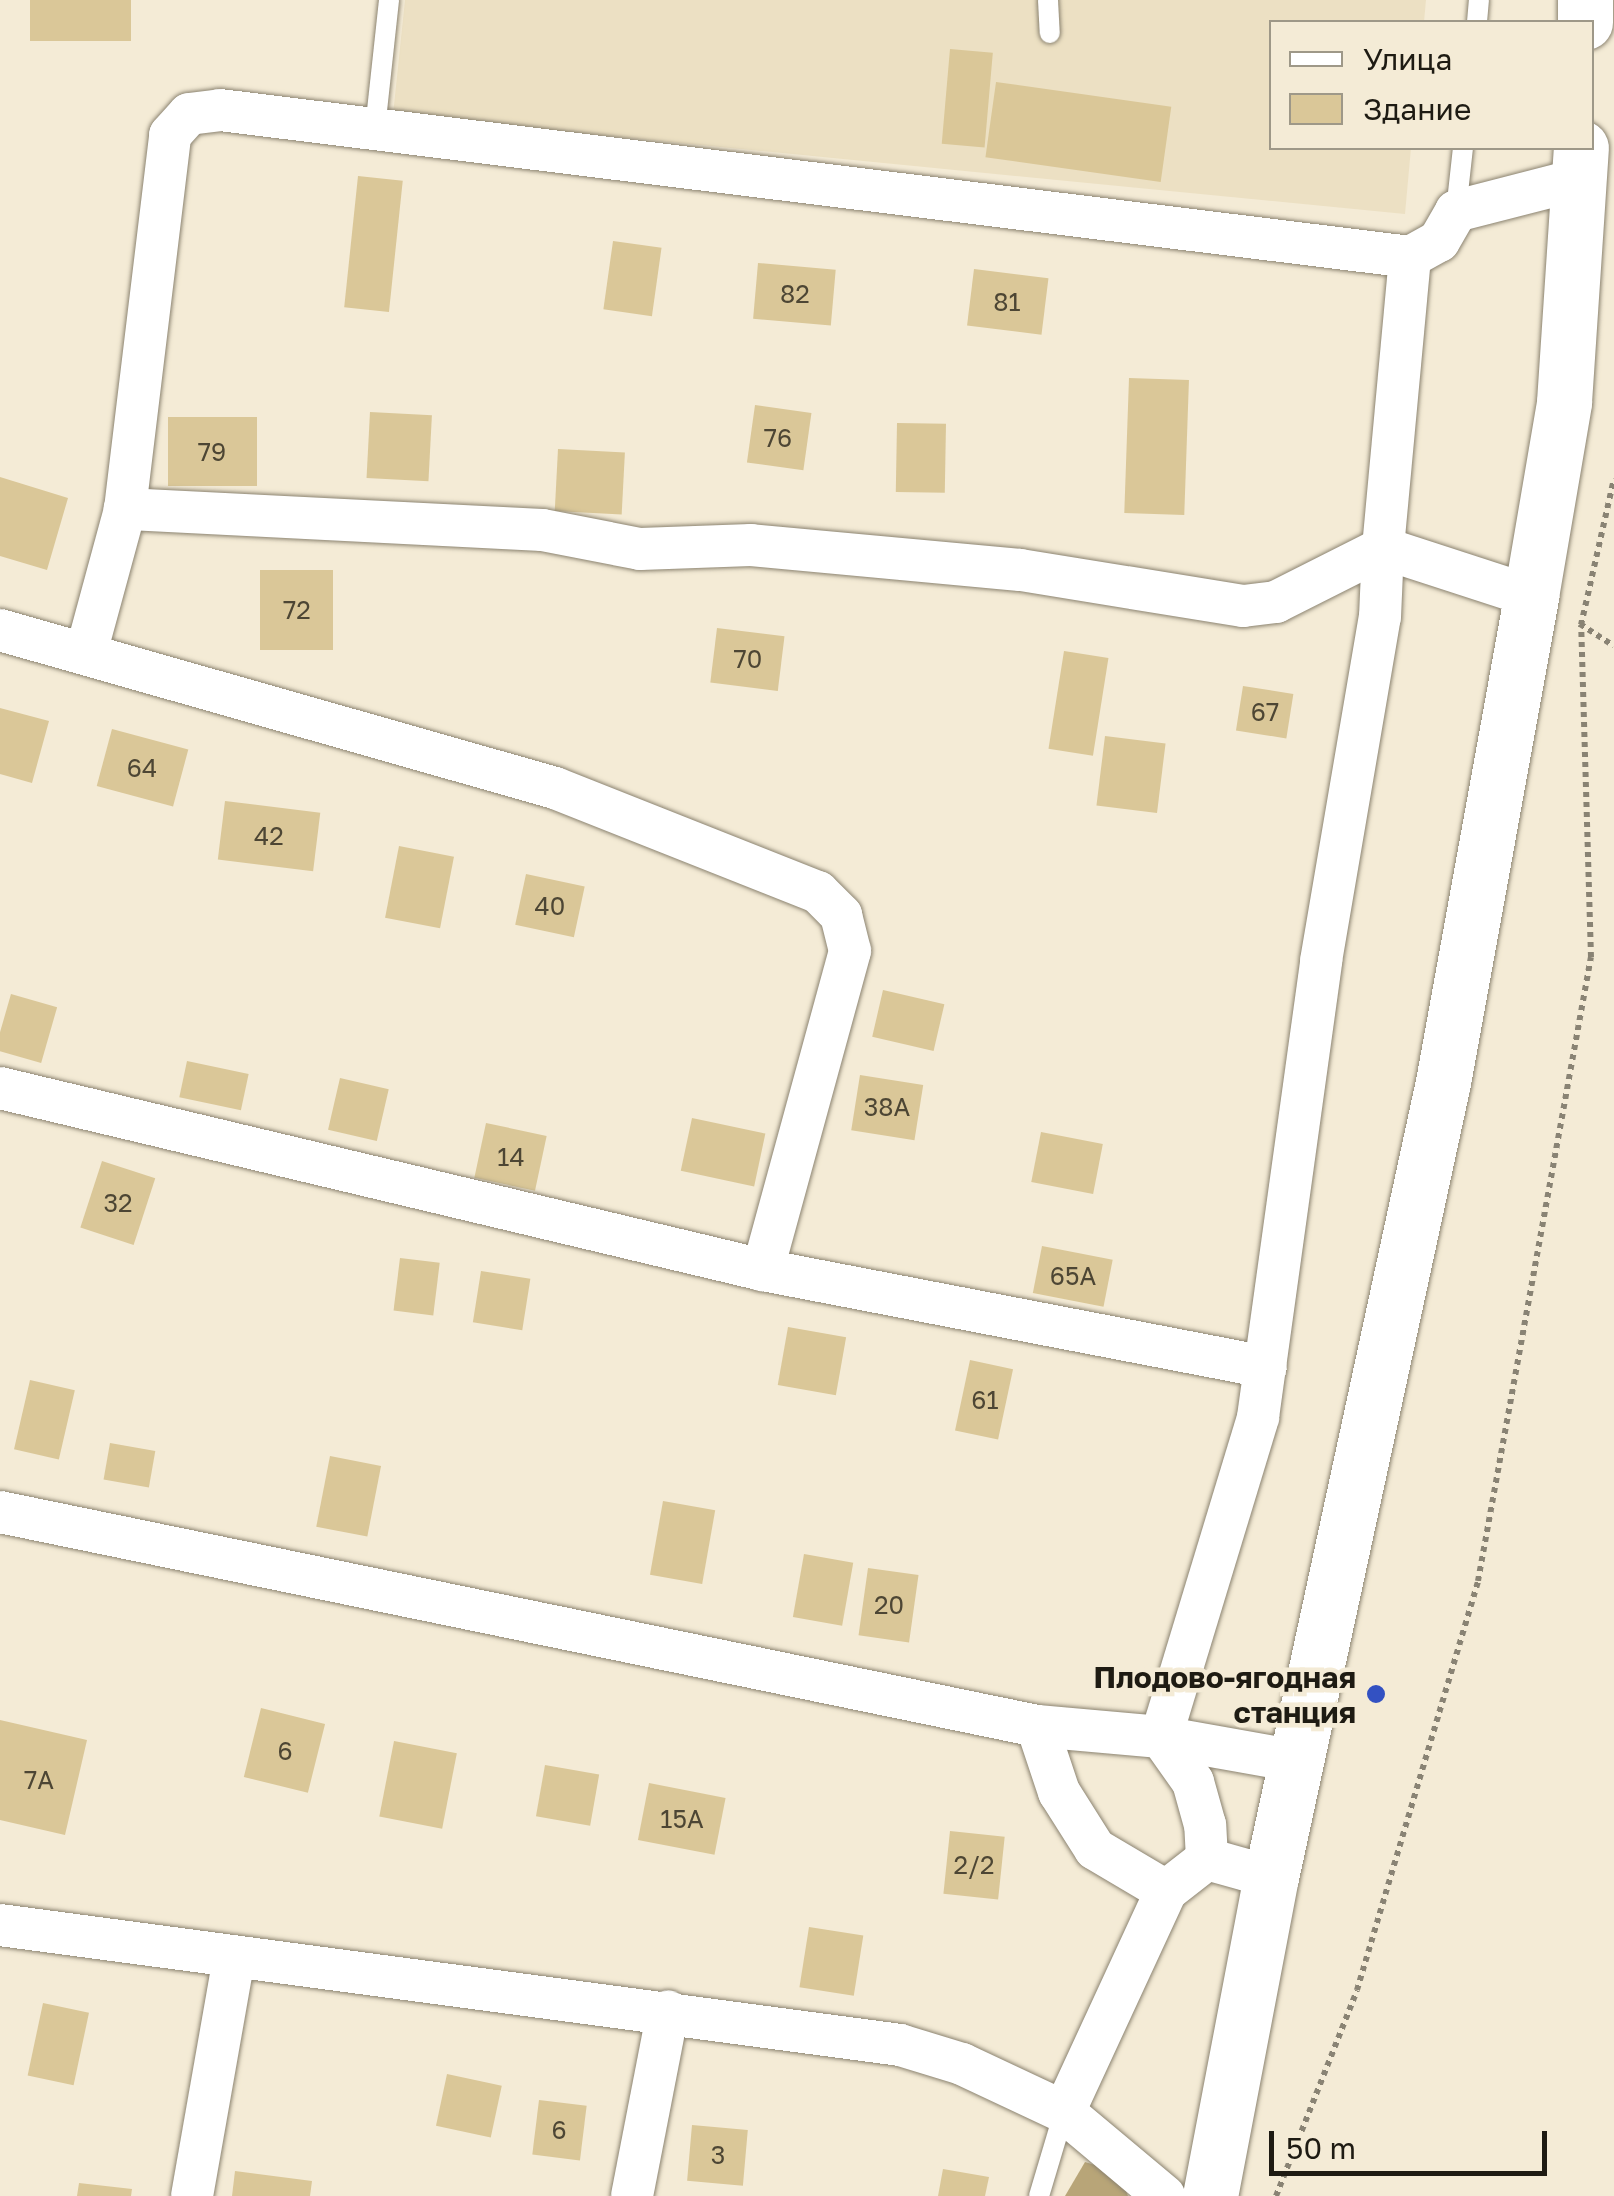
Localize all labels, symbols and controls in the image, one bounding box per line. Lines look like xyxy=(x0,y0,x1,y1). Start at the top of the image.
legend xyxy=(1269,20,1594,150)
text: Улица xyxy=(1363,41,1452,77)
text: Здание xyxy=(1363,91,1471,127)
house number: 82 xyxy=(780,279,810,309)
house number: 81 xyxy=(993,287,1021,317)
house number: 76 xyxy=(764,423,792,453)
house number: 79 xyxy=(198,437,226,467)
house number: 72 xyxy=(283,595,311,625)
house number: 70 xyxy=(734,644,762,674)
house number: 67 xyxy=(1251,697,1279,727)
house number: 64 xyxy=(127,753,157,783)
house number: 42 xyxy=(254,821,284,851)
house number: 40 xyxy=(535,891,565,921)
house number: 38А xyxy=(864,1092,910,1122)
house number: 14 xyxy=(497,1142,525,1172)
house number: 32 xyxy=(103,1188,133,1218)
house number: 65А xyxy=(1050,1261,1096,1291)
house number: 61 xyxy=(971,1385,999,1415)
house number: 20 xyxy=(874,1590,904,1620)
place label: Плодово-ягодная станция xyxy=(1093,1659,1356,1730)
marker: Плодово-ягодная станция xyxy=(1365,1683,1387,1705)
house number: 6 xyxy=(277,1736,293,1766)
house number: 7А xyxy=(24,1765,54,1795)
house number: 15А xyxy=(660,1804,704,1834)
house number: 2/2 xyxy=(954,1850,994,1880)
scale bar xyxy=(1274,2111,1552,2173)
house number: 6 xyxy=(551,2115,567,2145)
text: 50 m xyxy=(1286,2130,1356,2166)
house number: 3 xyxy=(711,2140,725,2170)

